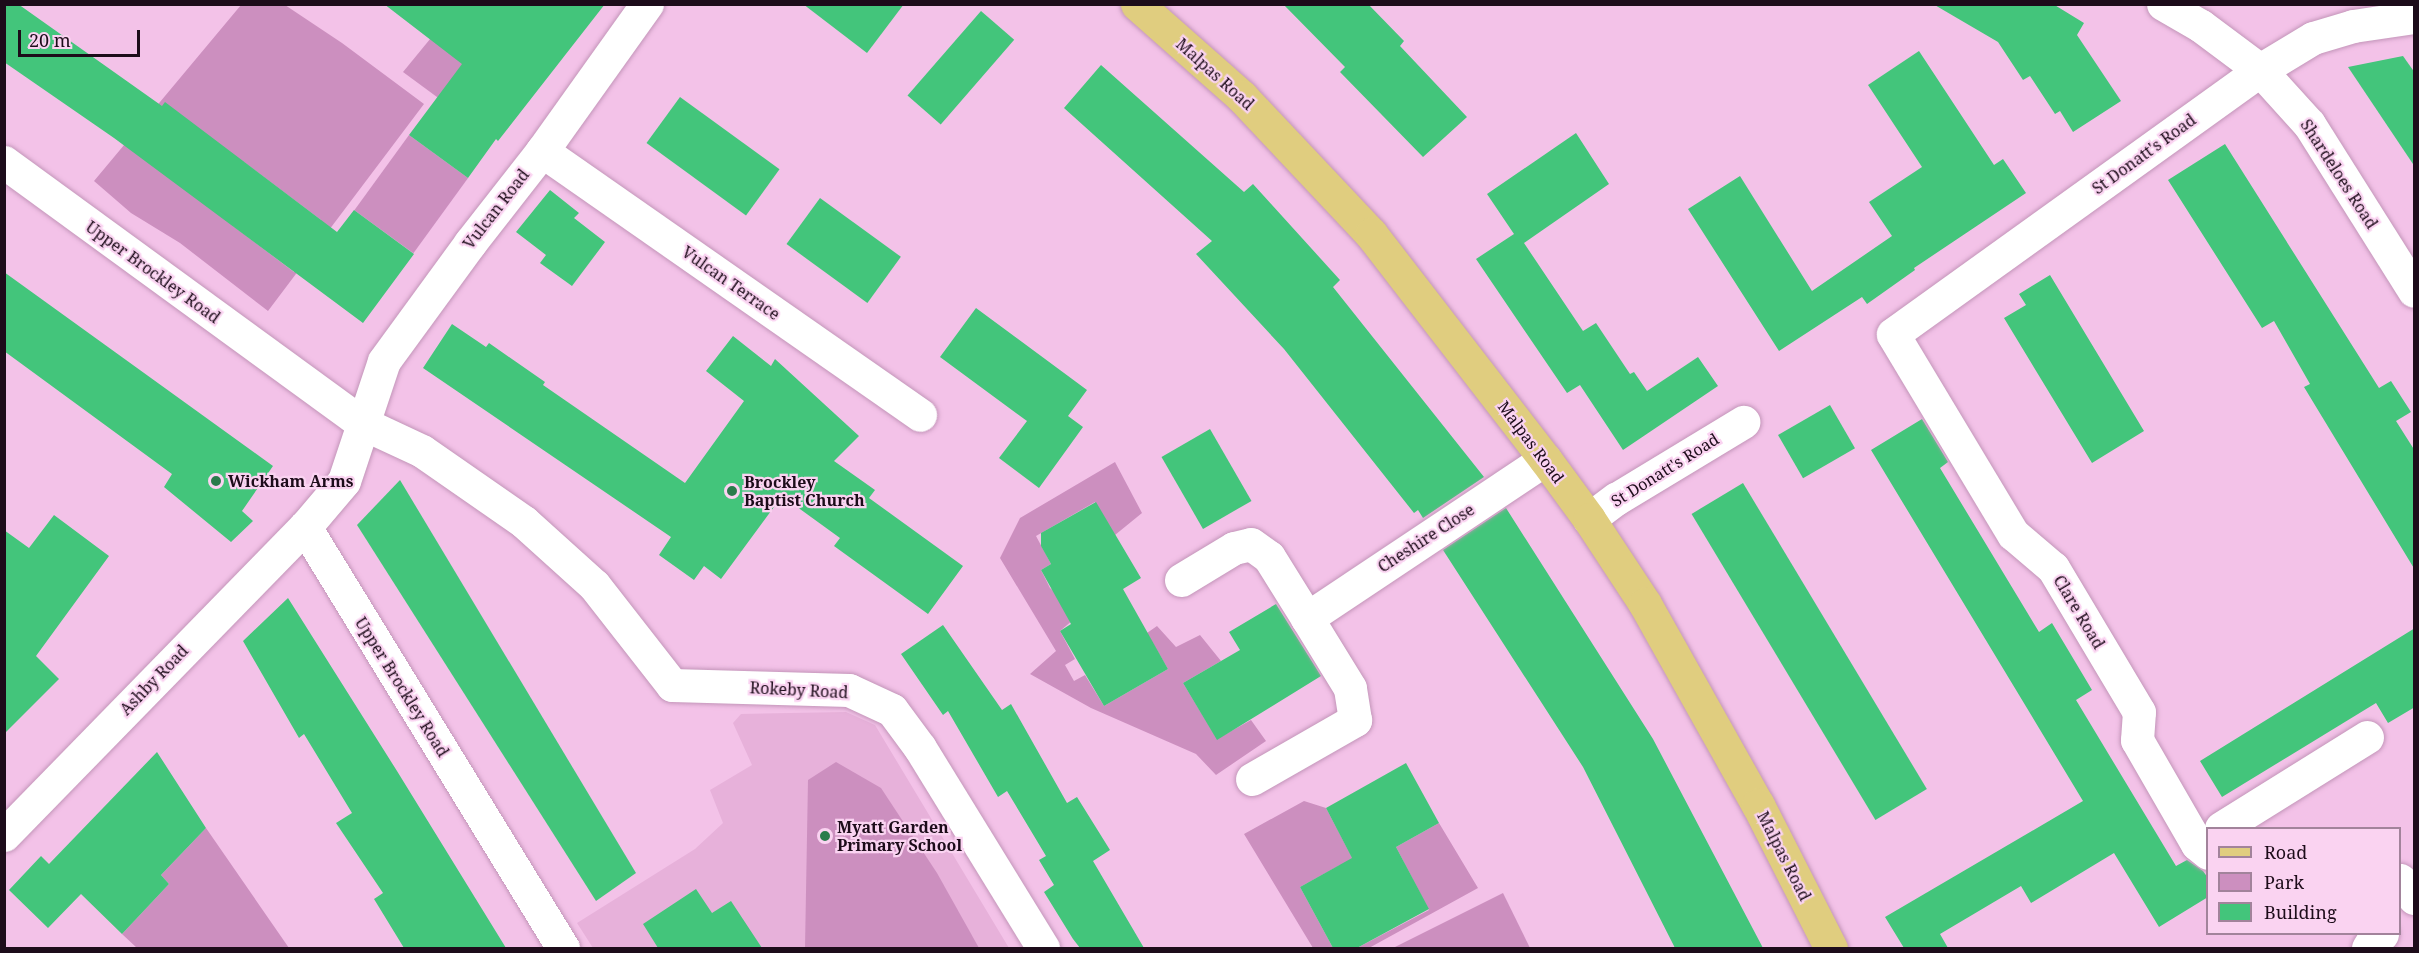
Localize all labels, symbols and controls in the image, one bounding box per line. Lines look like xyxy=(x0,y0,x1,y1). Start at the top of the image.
scale bar xyxy=(21,18,142,56)
text: 20 m xyxy=(29,28,71,52)
street label: Malpas Road xyxy=(1172,34,1258,114)
street label: St Donatt's Road xyxy=(2088,110,2200,198)
street label: Shardeloes Road xyxy=(2297,116,2381,232)
street label: Vulcan Road xyxy=(459,165,533,253)
street label: Upper Brockley Road xyxy=(82,217,224,327)
street label: Vulcan Terrace xyxy=(678,242,784,324)
street label: Malpas Road xyxy=(1494,397,1568,487)
street label: St Donatt's Road xyxy=(1608,429,1722,511)
place label: Wickham Arms xyxy=(228,471,353,491)
place label: Brockley Baptist Church xyxy=(744,472,865,510)
marker: Wickham Arms xyxy=(209,474,223,488)
marker: Brockley Baptist Church xyxy=(725,484,739,498)
street label: Cheshire Close xyxy=(1374,500,1478,576)
street label: Clare Road xyxy=(2049,572,2109,652)
street label: Upper Brockley Road xyxy=(351,614,453,760)
street label: Ashby Road xyxy=(116,641,192,719)
street label: Rokeby Road xyxy=(749,678,849,702)
street label: Malpas Road xyxy=(1753,808,1815,904)
place label: Myatt Garden Primary School xyxy=(837,817,962,855)
legend xyxy=(2206,827,2401,935)
marker: Myatt Garden Primary School xyxy=(818,829,832,843)
text: Road xyxy=(2264,840,2307,864)
text: Park xyxy=(2264,870,2304,894)
text: Building xyxy=(2264,900,2337,924)

